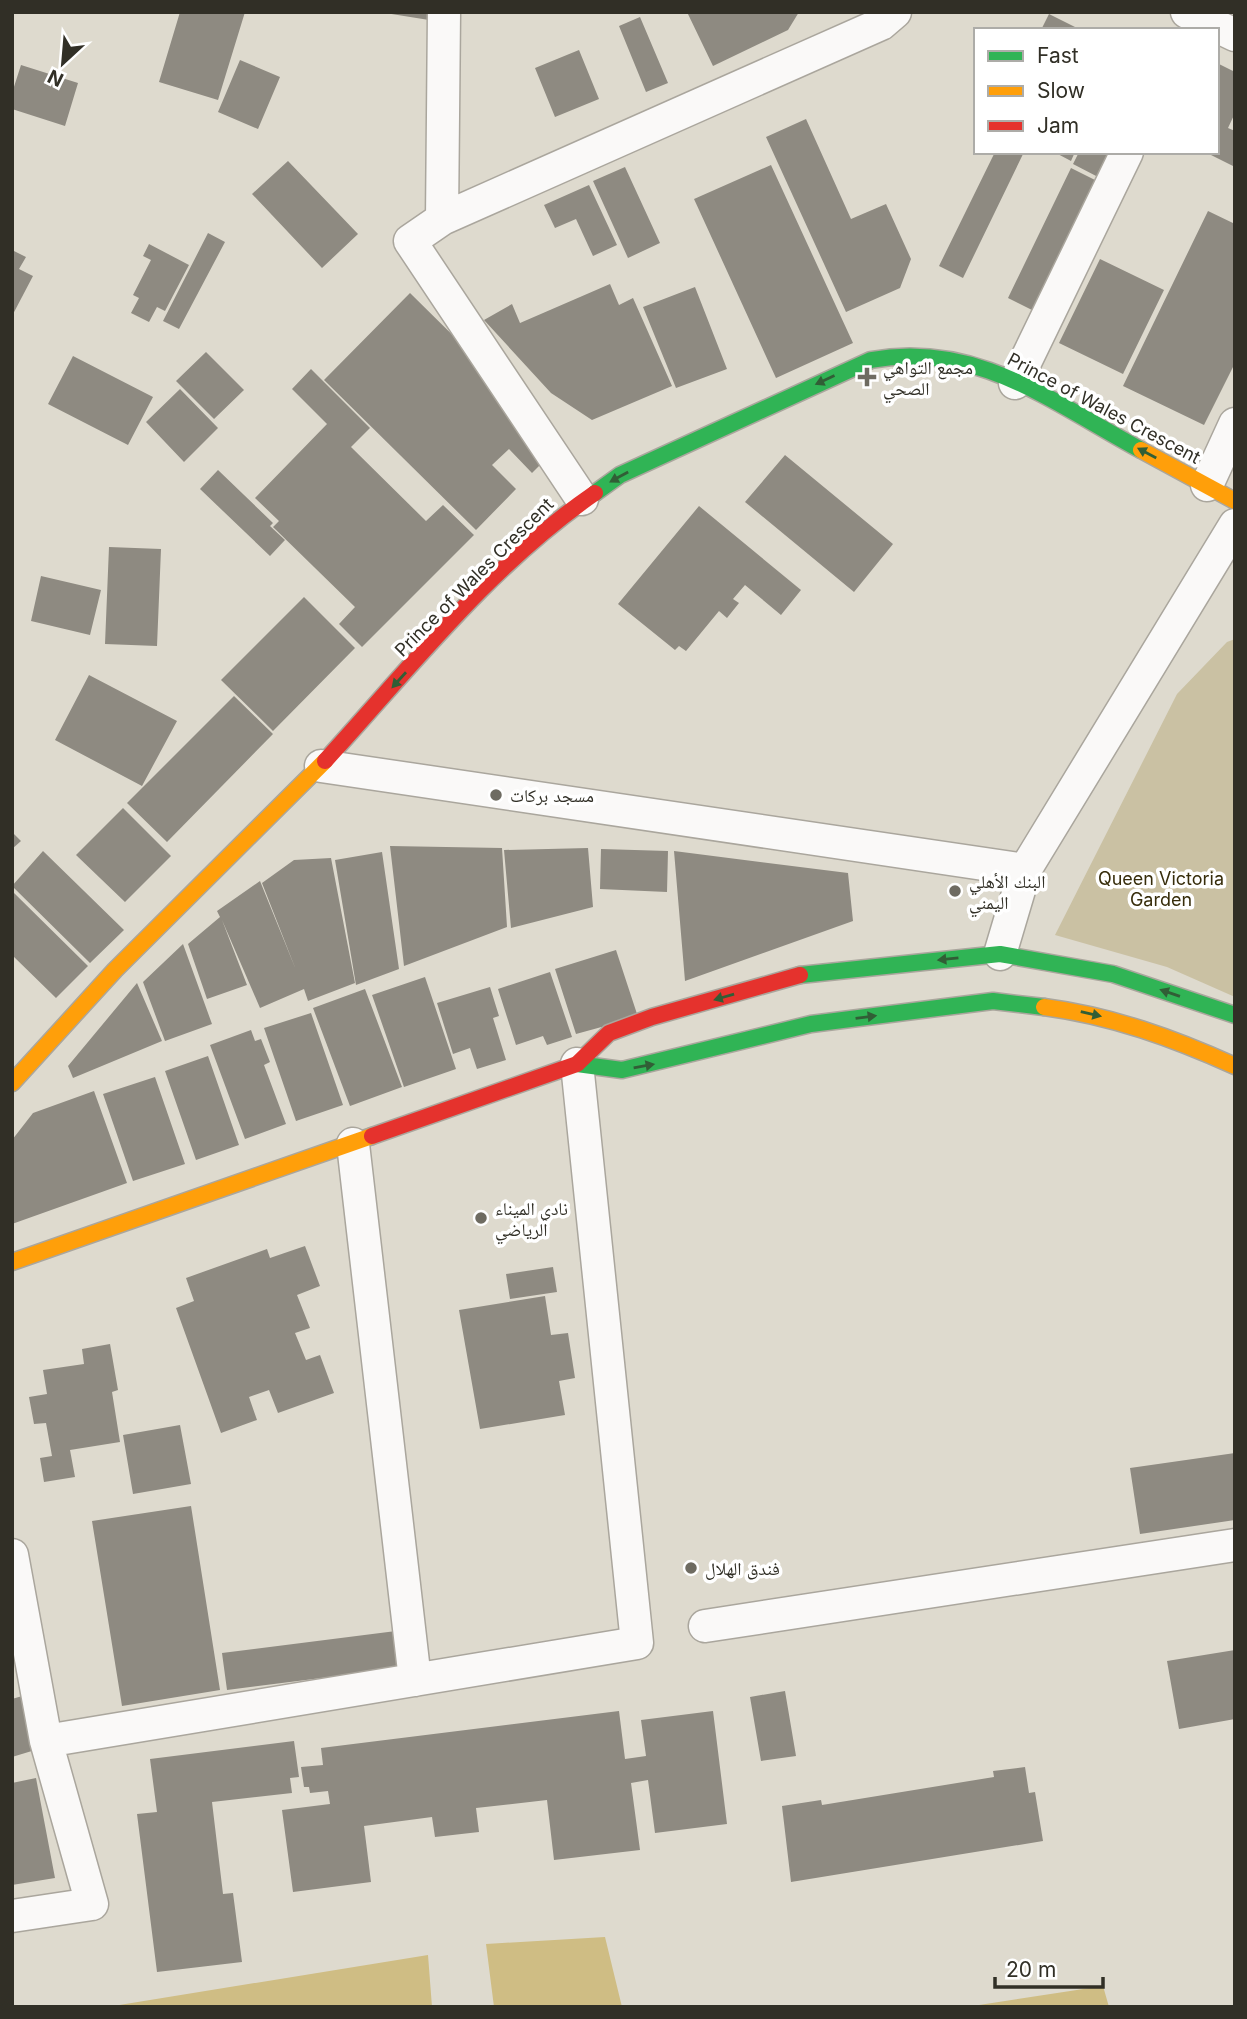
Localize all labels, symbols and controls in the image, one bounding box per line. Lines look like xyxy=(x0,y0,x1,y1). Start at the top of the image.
north arrow xyxy=(28,28,98,98)
legend xyxy=(974,28,1219,154)
text: Fast xyxy=(1037,43,1079,68)
text: N xyxy=(44,64,67,91)
text: Slow xyxy=(1037,78,1085,103)
text: Jam xyxy=(1037,113,1079,138)
street label: Prince of Wales Crescent xyxy=(1004,348,1204,468)
place label: مجمع التواهي الصحي xyxy=(883,357,973,403)
marker: مجمع التواهي الصحي xyxy=(857,367,877,387)
one-way arrow xyxy=(815,375,835,386)
one-way arrow xyxy=(1137,447,1157,459)
one-way arrow xyxy=(609,471,629,483)
street label: Prince of Wales Crescent xyxy=(390,493,558,661)
one-way arrow xyxy=(391,671,407,689)
place label: مسجد بركات xyxy=(510,785,594,806)
marker: مسجد بركات xyxy=(488,787,504,803)
park label: Queen Victoria Garden xyxy=(1098,868,1224,910)
place label: البنك الأهلي اليمني xyxy=(969,871,1045,917)
marker: البنك الأهلي اليمني xyxy=(947,883,963,899)
one-way arrow xyxy=(937,953,959,964)
one-way arrow xyxy=(1160,987,1181,998)
one-way arrow xyxy=(714,992,735,1002)
one-way arrow xyxy=(1080,1009,1102,1020)
one-way arrow xyxy=(855,1012,877,1023)
one-way arrow xyxy=(633,1061,655,1072)
place label: نادي الميناء الرياضي xyxy=(495,1198,568,1244)
marker: نادي الميناء الرياضي xyxy=(473,1210,489,1226)
place label: فندق الهلال xyxy=(705,1558,780,1580)
marker: فندق الهلال xyxy=(683,1560,699,1576)
scale bar xyxy=(995,1946,1104,1990)
text: 20 m xyxy=(1006,1957,1056,1982)

